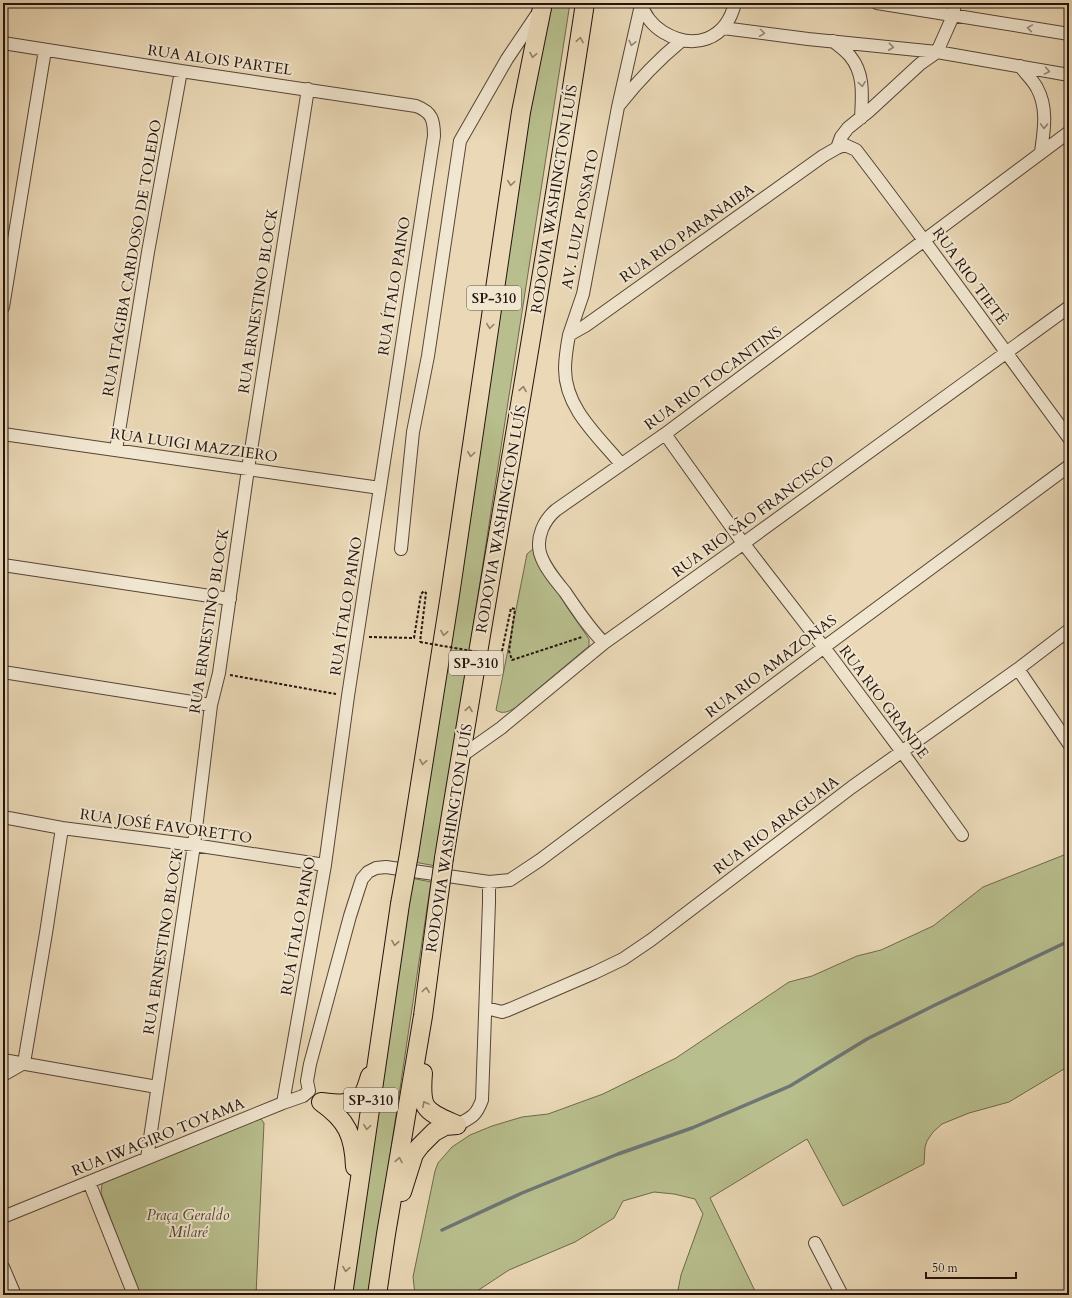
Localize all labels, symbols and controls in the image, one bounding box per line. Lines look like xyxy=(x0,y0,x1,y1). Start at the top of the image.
one-way arrow xyxy=(1027,24,1034,33)
one-way arrow xyxy=(759,28,765,37)
one-way arrow xyxy=(575,37,583,43)
street label: RUA ALOIS PARTEL xyxy=(146,40,295,80)
one-way arrow xyxy=(629,40,637,46)
one-way arrow xyxy=(888,42,894,51)
one-way arrow xyxy=(529,52,537,58)
one-way arrow xyxy=(1044,66,1050,75)
one-way arrow xyxy=(857,81,866,87)
street label: RODOVIA WASHINGTON LUÍS xyxy=(526,83,582,315)
street label: RUA ITAGIBA CARDOSO DE TOLEDO xyxy=(98,118,166,398)
one-way arrow xyxy=(1040,123,1048,129)
street label: AV. LUIZ POSSATO xyxy=(557,147,603,291)
street label: RUA RIO PARANAIBA xyxy=(616,179,758,287)
one-way arrow xyxy=(507,180,516,186)
street label: RUA ERNESTINO BLOCK xyxy=(233,206,283,395)
street label: RUA ÍTALO PAINO xyxy=(373,215,415,357)
street label: RUA RIO TIETÊ xyxy=(928,223,1013,329)
road number: SP-310 xyxy=(467,286,521,310)
street label: RUA RIO TOCANTINS xyxy=(640,321,786,435)
one-way arrow xyxy=(486,322,495,329)
one-way arrow xyxy=(518,386,527,392)
street label: RODOVIA WASHINGTON LUÍS xyxy=(471,403,531,635)
street label: RUA LUIGI MAZZIERO xyxy=(109,423,279,467)
street label: RUA RIO SÃO FRANCISCO xyxy=(668,450,838,582)
one-way arrow xyxy=(467,451,476,457)
street label: RUA ERNESTINO BLOCK xyxy=(184,526,234,715)
street label: RUA ÍTALO PAINO xyxy=(325,535,367,677)
street label: RUA RIO AMAZONAS xyxy=(701,610,841,722)
one-way arrow xyxy=(440,630,449,636)
street label: RUA RIO GRANDE xyxy=(835,641,933,763)
road number: SP-310 xyxy=(449,651,503,675)
one-way arrow xyxy=(464,706,472,712)
street label: RODOVIA WASHINGTON LUÍS xyxy=(421,722,477,954)
one-way arrow xyxy=(419,759,428,765)
street label: RUA RIO ARAGUAIA xyxy=(709,771,843,879)
street label: RUA JOSÉ FAVORETTO xyxy=(78,804,254,848)
street label: RUA ERNESTINO BLOCK xyxy=(138,847,188,1036)
street label: RUA ÍTALO PAINO xyxy=(276,855,320,997)
one-way arrow xyxy=(391,940,400,946)
one-way arrow xyxy=(421,987,430,993)
road number: SP-310 xyxy=(344,1088,398,1112)
street label: RUA IWAGIRO TOYAMA xyxy=(69,1093,248,1181)
one-way arrow xyxy=(422,1101,430,1108)
one-way arrow xyxy=(363,1124,372,1130)
one-way arrow xyxy=(394,1157,402,1163)
park label: Praça Geraldo Milaré xyxy=(147,1205,229,1242)
scale bar xyxy=(926,1254,1016,1280)
text: 50 m xyxy=(932,1260,959,1276)
one-way arrow xyxy=(343,1266,351,1272)

